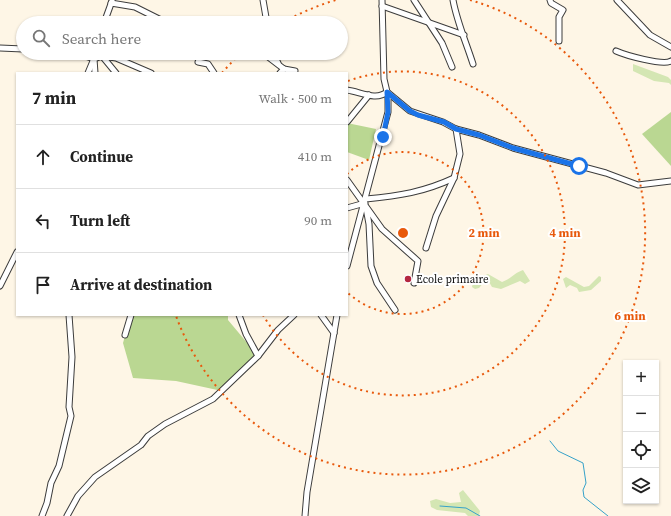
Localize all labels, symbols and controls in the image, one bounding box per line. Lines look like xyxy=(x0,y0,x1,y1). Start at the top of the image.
search box xyxy=(16,16,348,60)
icon: search xyxy=(30,27,52,49)
text: Search here xyxy=(62,28,141,49)
text: 7 min xyxy=(32,86,76,110)
text: Walk · 500 m xyxy=(259,90,332,107)
route end xyxy=(374,128,392,146)
icon: ahead xyxy=(32,146,54,168)
text: Continue xyxy=(70,146,133,167)
text: 410 m xyxy=(298,148,332,165)
route start xyxy=(570,157,588,175)
icon: left xyxy=(32,210,54,232)
text: Turn left xyxy=(70,210,130,231)
text: 90 m xyxy=(304,212,332,229)
text: 2 min xyxy=(468,225,500,241)
text: 4 min xyxy=(549,225,581,241)
centre of rings xyxy=(396,226,410,240)
place label: Ecole primaire xyxy=(416,272,489,287)
icon: arrive xyxy=(32,274,54,296)
text: Arrive at destination xyxy=(70,274,212,295)
marker: Ecole primaire xyxy=(403,274,413,284)
text: 6 min xyxy=(614,308,646,324)
map controls xyxy=(623,360,659,504)
button: + xyxy=(623,360,659,396)
button: − xyxy=(623,396,659,432)
button: locate xyxy=(623,432,659,468)
button: layers xyxy=(623,468,659,504)

